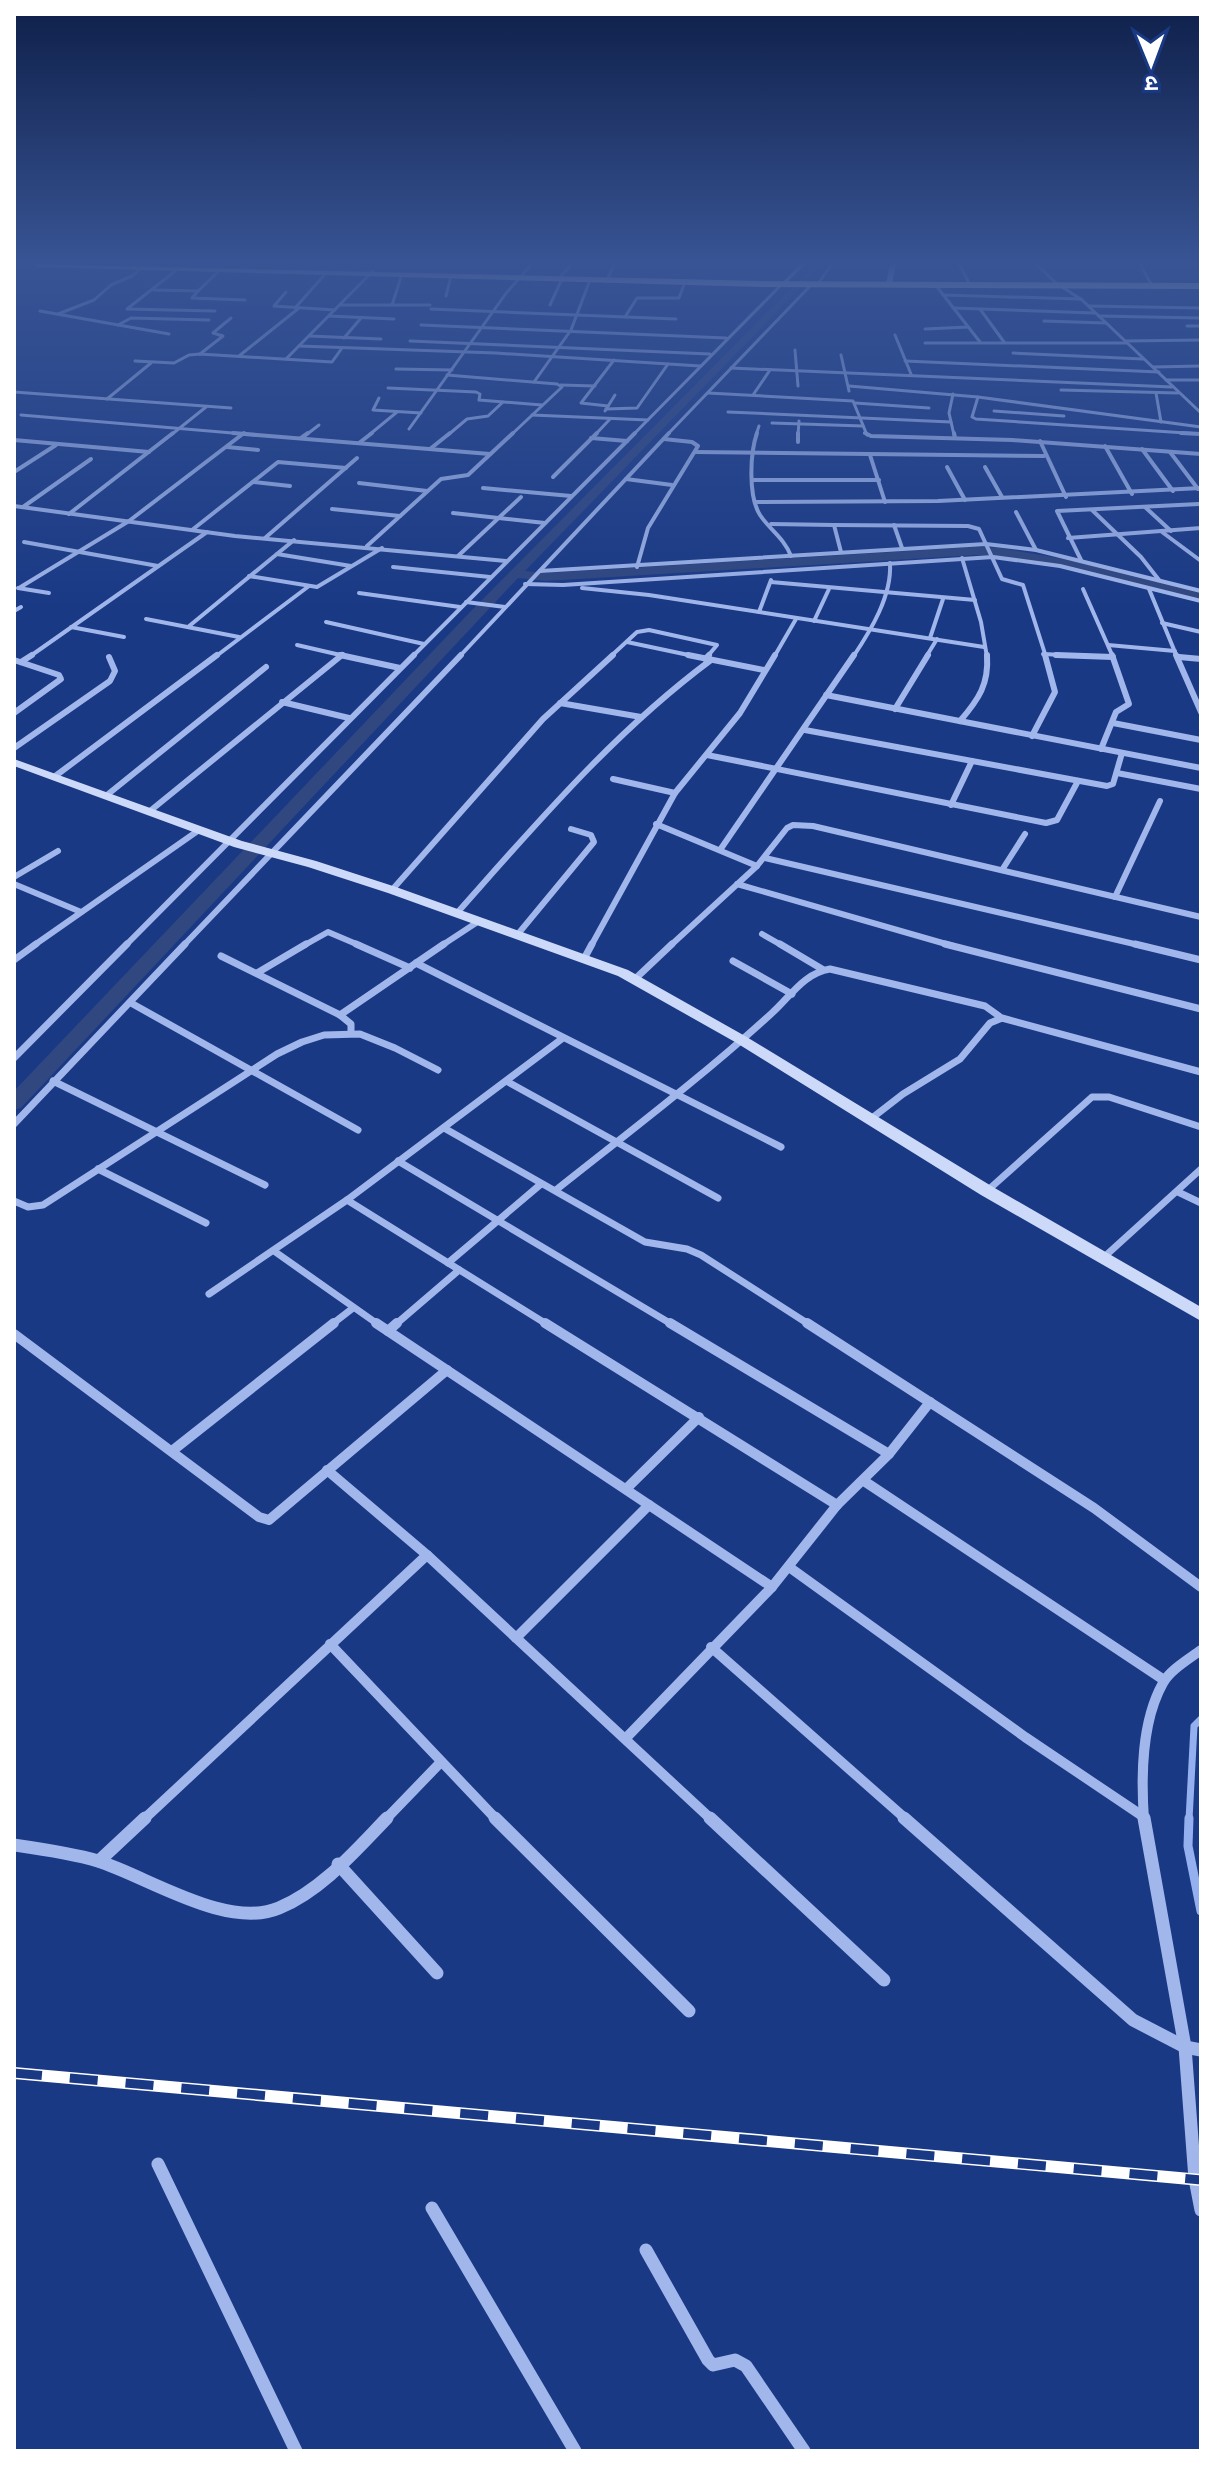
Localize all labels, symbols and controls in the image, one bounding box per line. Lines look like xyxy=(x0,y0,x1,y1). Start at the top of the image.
north arrow xyxy=(1111,24,1191,104)
text: उ xyxy=(1143,67,1158,99)

